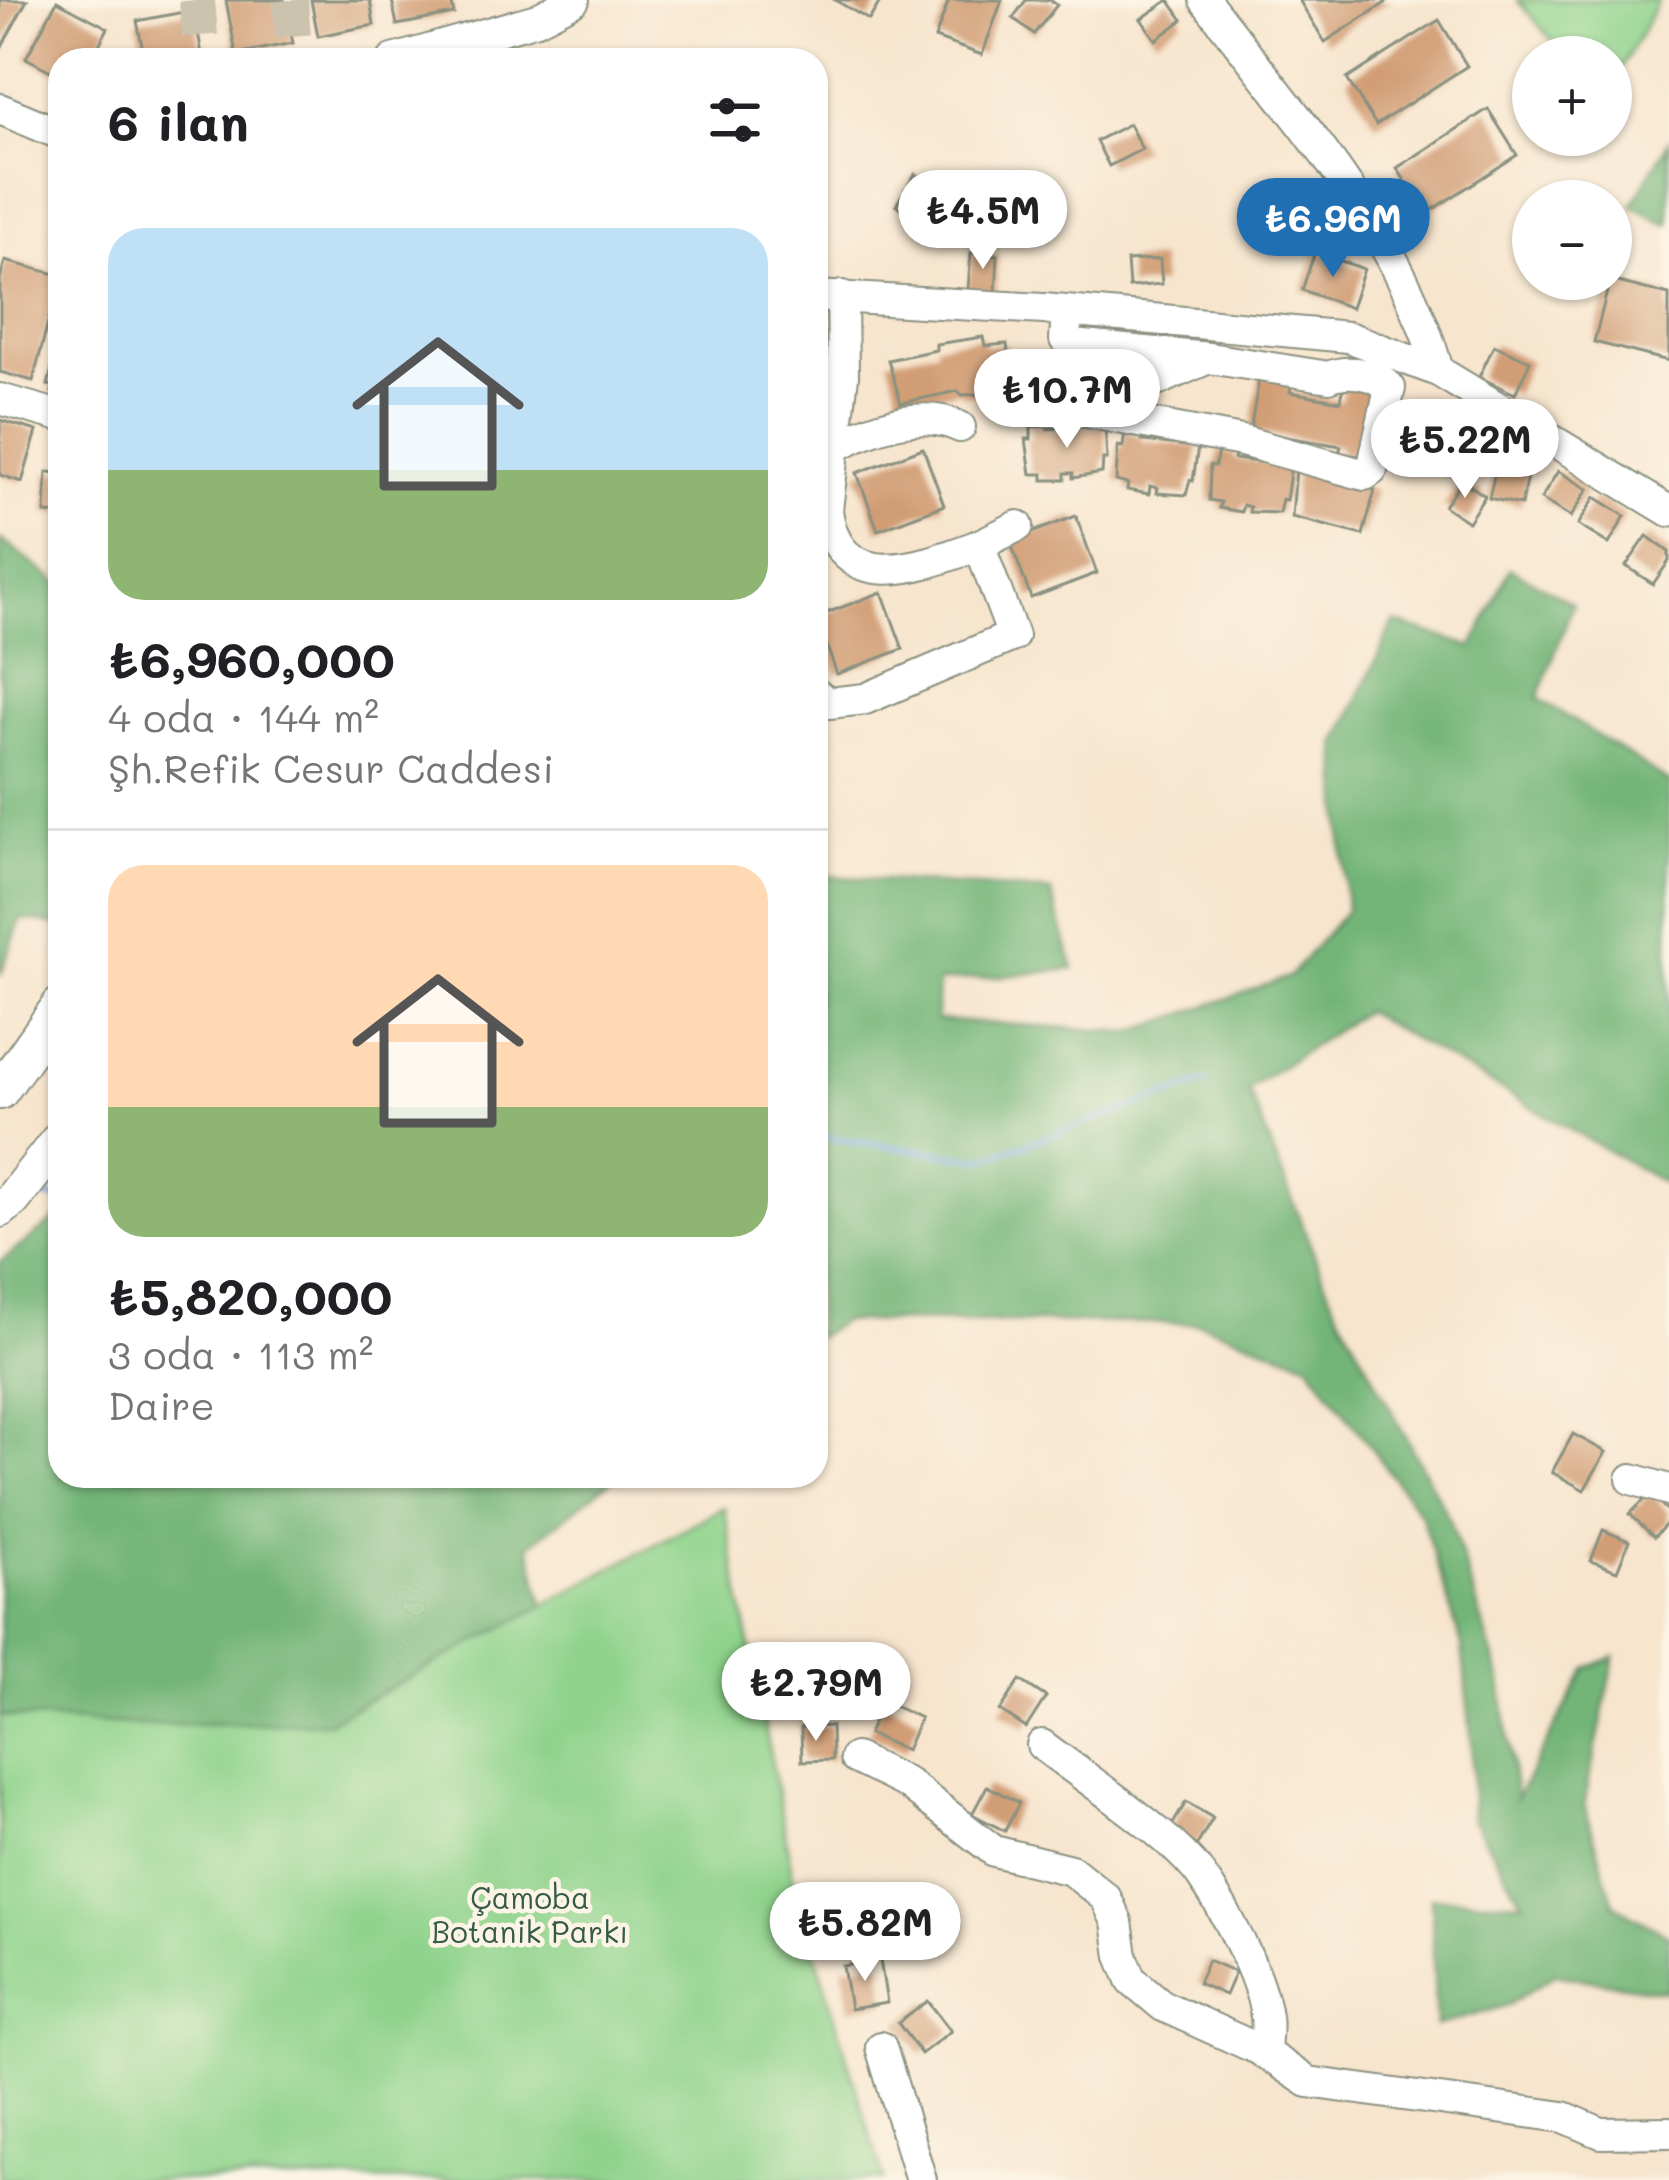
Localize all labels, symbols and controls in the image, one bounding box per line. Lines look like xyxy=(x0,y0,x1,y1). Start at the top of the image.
map controls xyxy=(1512,36,1632,300)
button: + xyxy=(1512,36,1632,156)
text: 6 ilan xyxy=(108,87,249,154)
icon: filters xyxy=(702,87,768,153)
pin: ₺4.5M xyxy=(899,170,1067,272)
pin: ₺6.96M xyxy=(1235,178,1431,280)
button: − xyxy=(1512,180,1632,300)
text: ₺4.5M xyxy=(925,183,1041,234)
text: ₺6.96M xyxy=(1264,191,1402,242)
icon: home xyxy=(330,306,546,522)
pin: ₺10.7M xyxy=(969,349,1165,451)
text: ₺10.7M xyxy=(1001,362,1133,413)
pin: ₺5.22M xyxy=(1367,399,1563,501)
text: ₺5.22M xyxy=(1398,412,1532,463)
text: ₺6,960,000 xyxy=(108,624,395,691)
text: 4 oda · 144 m² xyxy=(108,691,379,742)
text: Şh.Refik Cesur Caddesi xyxy=(108,742,554,793)
icon: home xyxy=(330,943,546,1159)
text: ₺5,820,000 xyxy=(108,1261,392,1328)
text: 3 oda · 113 m² xyxy=(108,1328,373,1379)
text: Daire xyxy=(108,1379,215,1430)
pin: ₺2.79M xyxy=(718,1642,914,1744)
text: ₺2.79M xyxy=(749,1655,883,1706)
park label: Çamoba Botanik Parkı xyxy=(431,1877,629,1951)
pin: ₺5.82M xyxy=(767,1882,963,1984)
text: ₺5.82M xyxy=(797,1895,933,1946)

